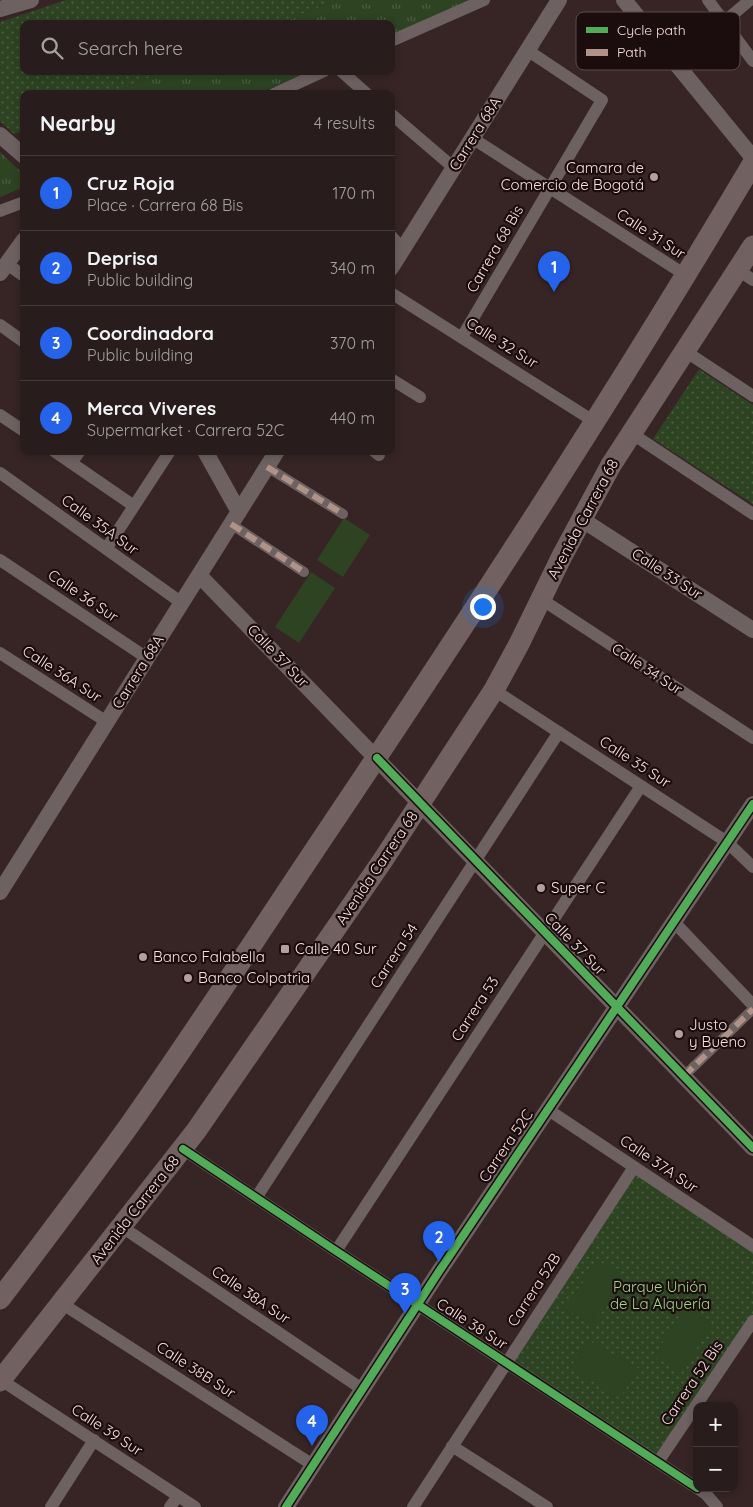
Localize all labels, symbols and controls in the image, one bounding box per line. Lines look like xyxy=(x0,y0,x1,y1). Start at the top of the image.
legend xyxy=(576,12,740,70)
search box xyxy=(20,20,395,75)
text: Cycle path xyxy=(617,21,686,39)
icon: search xyxy=(38,34,66,62)
text: Search here xyxy=(78,36,183,60)
text: Path xyxy=(617,43,646,61)
street label: Carrera 68A xyxy=(444,93,505,174)
text: Nearby xyxy=(40,110,116,136)
text: 4 results xyxy=(314,113,375,133)
place label: Camara de Comercio de Bogotá xyxy=(501,158,644,194)
text: Cruz Roja xyxy=(87,171,175,195)
marker: Camara de Comercio de Bogotá xyxy=(648,171,660,183)
text: 1 xyxy=(53,183,59,203)
text: 170 m xyxy=(332,183,375,203)
text: Place · Carrera 68 Bis xyxy=(87,195,243,215)
street label: Carrera 68 Bis xyxy=(462,202,527,296)
street label: Calle 31 Sur xyxy=(613,204,690,263)
text: Deprisa xyxy=(87,246,158,270)
pin: 1 xyxy=(538,251,570,292)
text: 2 xyxy=(51,258,61,278)
text: 340 m xyxy=(330,258,375,278)
text: Public building xyxy=(87,270,193,290)
street label: Calle 32 Sur xyxy=(463,313,542,372)
text: Coordinadora xyxy=(87,321,214,345)
text: 3 xyxy=(52,333,60,353)
text: 370 m xyxy=(330,333,375,353)
text: Public building xyxy=(87,345,193,365)
text: Merca Viveres xyxy=(87,396,216,420)
text: 4 xyxy=(51,408,61,428)
text: 440 m xyxy=(330,408,375,428)
text: Supermarket · Carrera 52C xyxy=(87,420,284,440)
street label: Avenida Carrera 68 xyxy=(543,455,622,582)
street label: Calle 35A Sur xyxy=(58,490,143,559)
street label: Calle 33 Sur xyxy=(628,544,706,604)
street label: Calle 36 Sur xyxy=(44,565,122,626)
your location xyxy=(470,594,496,620)
street label: Calle 37 Sur xyxy=(244,620,313,691)
street label: Carrera 68A xyxy=(107,631,168,712)
street label: Calle 34 Sur xyxy=(608,639,687,699)
street label: Calle 36A Sur xyxy=(19,641,106,706)
street label: Calle 35 Sur xyxy=(596,732,675,792)
street label: Avenida Carrera 68 xyxy=(331,807,422,928)
place label: Super C xyxy=(551,878,605,897)
marker: Super C xyxy=(535,882,547,894)
street label: Calle 37 Sur xyxy=(541,908,610,979)
street label: Carrera 54 xyxy=(366,920,422,992)
place label: Calle 40 Sur xyxy=(295,939,377,958)
marker: Calle 40 Sur xyxy=(279,943,291,955)
place label: Banco Falabella xyxy=(153,947,265,966)
marker: Banco Falabella xyxy=(137,951,149,963)
place label: Banco Colpatria xyxy=(198,968,310,987)
marker: Banco Colpatria xyxy=(182,972,194,984)
street label: Carrera 53 xyxy=(447,973,503,1045)
place label: Justo y Bueno xyxy=(689,1015,746,1051)
marker: Justo y Bueno xyxy=(673,1028,685,1040)
street label: Carrera 52C xyxy=(474,1106,537,1186)
street label: Calle 37A Sur xyxy=(617,1130,702,1197)
street label: Avenida Carrera 68 xyxy=(86,1151,183,1268)
pin: 2 xyxy=(423,1221,455,1262)
street label: Carrera 52B xyxy=(503,1249,564,1330)
street label: Calle 38A Sur xyxy=(208,1261,294,1328)
pin: 3 xyxy=(389,1273,421,1314)
park label: Parque Unión de La Alquería xyxy=(610,1277,710,1313)
street label: Calle 38 Sur xyxy=(433,1294,512,1354)
street label: Calle 38B Sur xyxy=(153,1337,240,1402)
street label: Carrera 52 Bis xyxy=(656,1337,727,1429)
street label: Calle 39 Sur xyxy=(68,1399,147,1460)
map controls xyxy=(693,1402,738,1492)
button: + xyxy=(693,1402,738,1447)
pin: 4 xyxy=(296,1405,328,1446)
button: − xyxy=(693,1447,738,1492)

